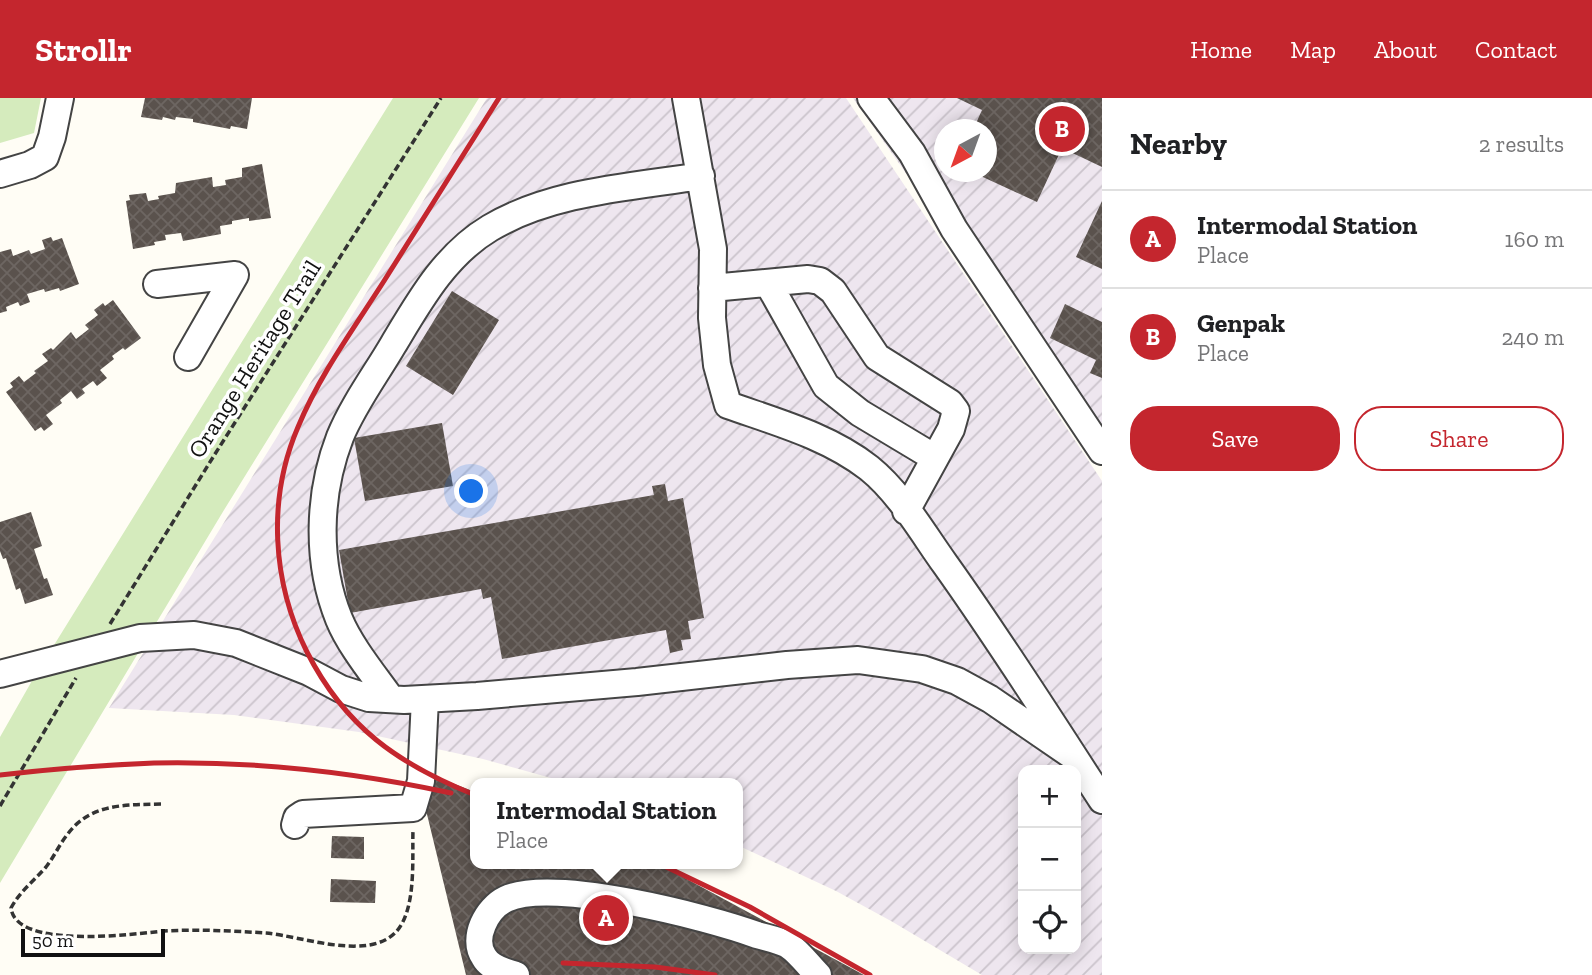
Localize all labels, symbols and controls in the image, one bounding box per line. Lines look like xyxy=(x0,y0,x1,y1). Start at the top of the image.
text: Strollr xyxy=(35,30,132,69)
text: Home xyxy=(1190,35,1252,64)
text: Map xyxy=(1290,35,1336,64)
text: About xyxy=(1374,35,1437,64)
text: Contact xyxy=(1475,35,1557,64)
pin: B xyxy=(1039,103,1085,155)
north arrow xyxy=(934,119,997,182)
text: Nearby xyxy=(1130,126,1227,162)
text: 2 results xyxy=(1479,130,1564,158)
text: Intermodal Station xyxy=(1197,209,1418,241)
text: A xyxy=(1145,225,1161,253)
text: 160 m xyxy=(1505,225,1564,253)
text: Place xyxy=(1197,241,1249,269)
street label: Orange Heritage Trail xyxy=(181,255,327,463)
text: Genpak xyxy=(1197,307,1285,339)
text: B xyxy=(1146,323,1160,351)
text: 240 m xyxy=(1501,323,1564,351)
text: Place xyxy=(1197,339,1249,367)
button: Save xyxy=(1130,406,1340,471)
button: Share xyxy=(1354,406,1564,471)
your location xyxy=(454,474,488,508)
map controls xyxy=(1018,765,1081,954)
button: + xyxy=(1018,765,1081,828)
popup xyxy=(470,778,743,869)
text: Intermodal Station xyxy=(496,794,717,826)
text: Place xyxy=(496,826,548,854)
button: − xyxy=(1018,828,1081,891)
button: locate xyxy=(1018,891,1081,954)
pin: A xyxy=(583,892,629,944)
scale bar xyxy=(21,926,164,958)
text: 50 m xyxy=(32,929,73,952)

